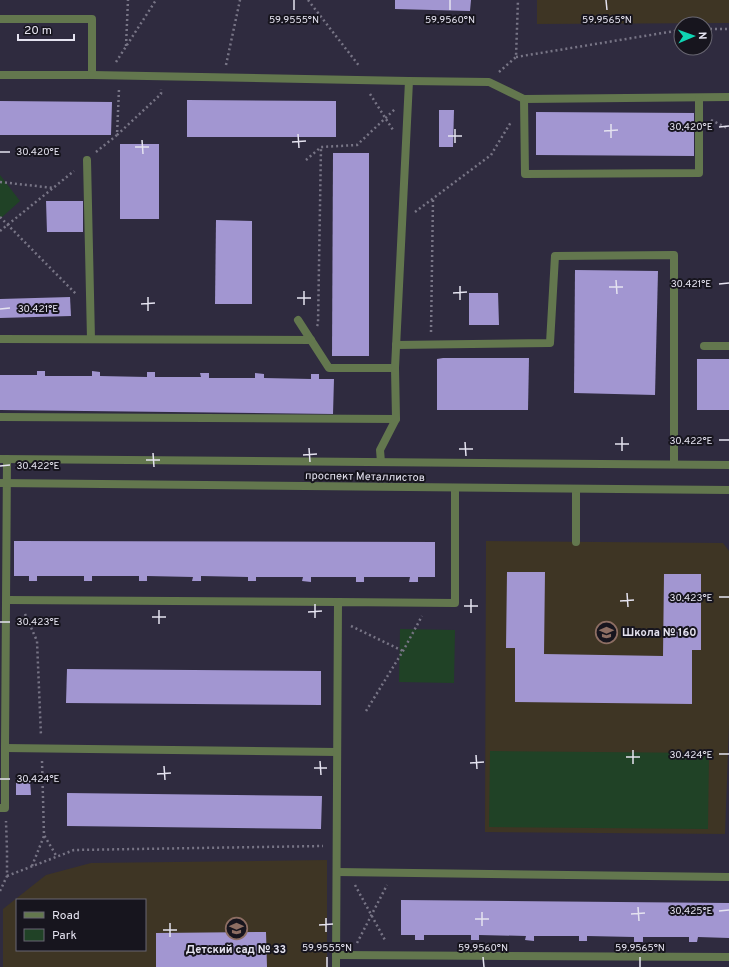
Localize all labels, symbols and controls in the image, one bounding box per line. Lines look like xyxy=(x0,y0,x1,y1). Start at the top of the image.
text: 59.9555°N xyxy=(269,14,319,27)
text: 59.9560°N xyxy=(425,14,475,27)
text: 59.9565°N xyxy=(582,14,632,27)
scale bar xyxy=(18,16,74,42)
north arrow xyxy=(673,16,713,56)
text: 20 m xyxy=(24,23,52,39)
text: N xyxy=(695,31,709,40)
text: 30.420°E xyxy=(669,121,713,134)
text: 30.420°E xyxy=(16,146,60,159)
text: 30.421°E xyxy=(671,278,711,291)
text: 30.421°E xyxy=(18,303,58,316)
text: 30.422°E xyxy=(669,435,713,448)
text: 30.422°E xyxy=(16,460,60,473)
street label: проспект Металлистов xyxy=(305,469,425,485)
text: 30.423°E xyxy=(669,592,713,605)
text: 30.423°E xyxy=(16,616,60,629)
school or university icon: Школа № 160 xyxy=(594,619,620,645)
place label: Школа № 160 xyxy=(622,626,696,640)
text: 30.424°E xyxy=(669,749,713,762)
text: 30.424°E xyxy=(16,773,60,786)
legend xyxy=(16,899,146,951)
text: 30.425°E xyxy=(669,905,713,918)
text: Road xyxy=(52,908,80,924)
school or university icon: Детский сад № 33 xyxy=(223,916,249,942)
text: Park xyxy=(52,928,77,944)
text: 59.9555°N xyxy=(302,942,352,955)
text: 59.9560°N xyxy=(458,942,508,955)
text: 59.9565°N xyxy=(615,942,665,955)
place label: Детский сад № 33 xyxy=(186,943,286,957)

